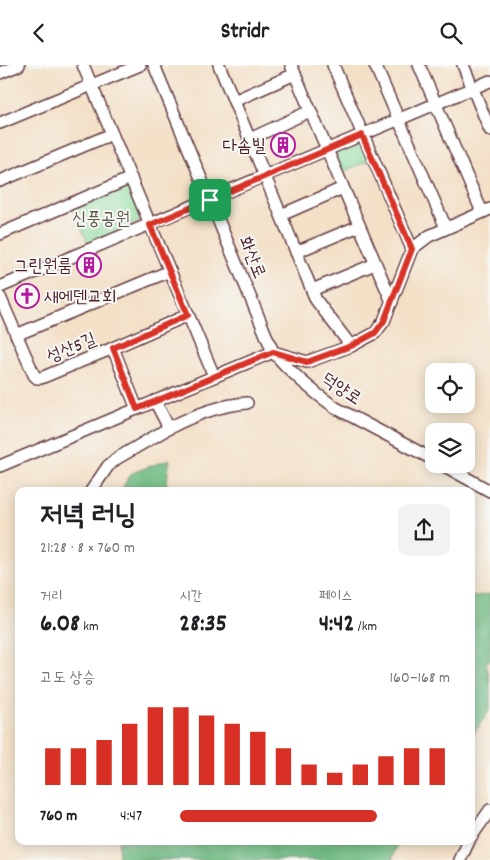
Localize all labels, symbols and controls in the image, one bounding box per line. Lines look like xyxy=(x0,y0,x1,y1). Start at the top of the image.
text: Stridr xyxy=(221,17,269,48)
icon: back xyxy=(25,19,53,47)
icon: search xyxy=(437,19,465,47)
building icon: 다솜빌 xyxy=(270,132,296,158)
place label: 다솜빌 xyxy=(223,135,267,160)
pin xyxy=(189,179,231,221)
icon: arrive xyxy=(196,186,224,214)
park label: 신풍공원 xyxy=(72,208,130,233)
street label: 화산로 xyxy=(231,233,270,283)
building icon: 그린원룸 xyxy=(76,252,102,278)
place label: 그린원룸 xyxy=(14,255,72,280)
church icon: 새에덴교회 xyxy=(14,283,40,309)
place label: 새에덴교회 xyxy=(44,286,116,311)
street label: 성산5길 xyxy=(43,328,101,371)
map controls xyxy=(425,363,475,473)
button: locate xyxy=(425,363,475,413)
street label: 덕양로 xyxy=(316,368,366,412)
button: layers xyxy=(425,423,475,473)
text: 저녁 러닝 xyxy=(40,498,137,538)
button: share xyxy=(398,504,450,556)
text: 21:28 · 8 × 760 m xyxy=(40,537,135,560)
text: 거리 xyxy=(40,587,63,607)
text: 시간 xyxy=(179,587,202,607)
text: 페이스 xyxy=(319,587,352,607)
text: 6.08 xyxy=(40,607,80,643)
text: 28:35 xyxy=(179,607,227,643)
text: 4:42 xyxy=(319,607,354,643)
text: km xyxy=(80,617,99,637)
text: /km xyxy=(354,617,377,637)
text: 고도 상승 xyxy=(40,667,95,690)
text: 160–168 m xyxy=(390,667,450,690)
text: 760 m xyxy=(40,805,77,828)
text: 4:47 xyxy=(120,805,142,828)

